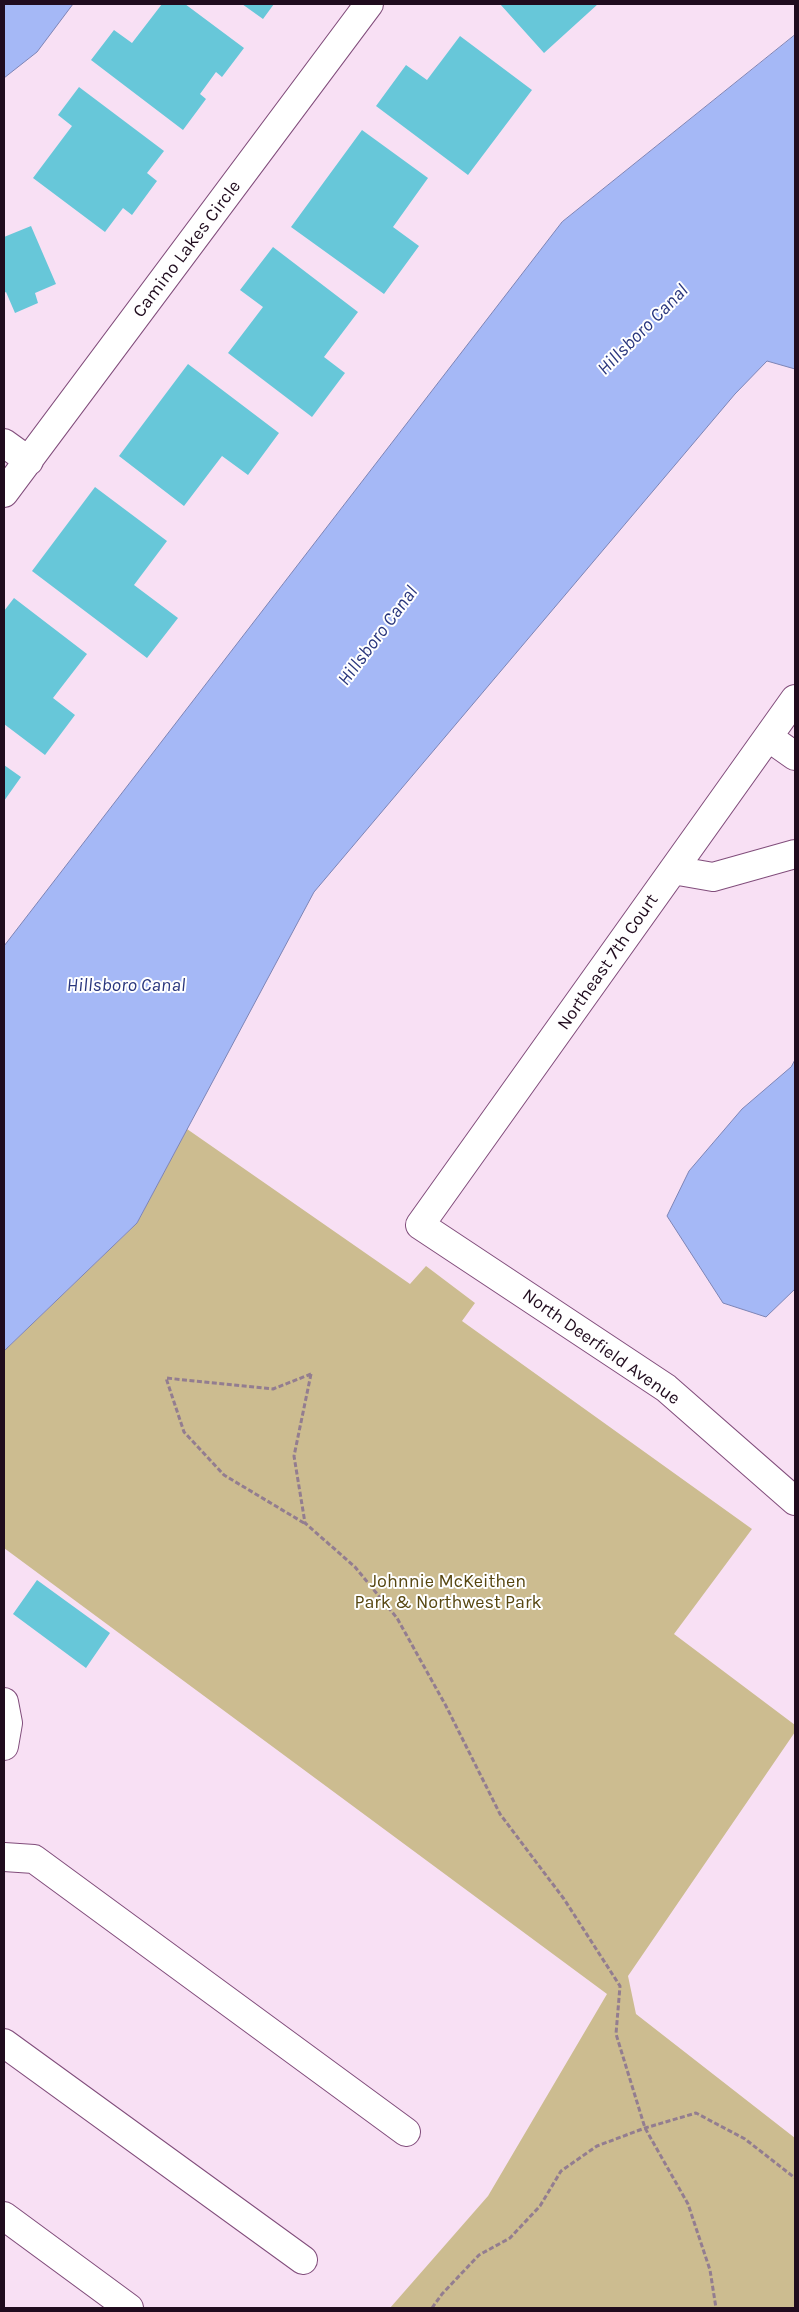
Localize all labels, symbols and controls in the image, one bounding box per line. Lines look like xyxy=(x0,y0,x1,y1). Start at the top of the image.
street label: Camino Lakes Circle xyxy=(128,176,246,322)
water label: Hillsboro Canal xyxy=(593,280,693,380)
water label: Hillsboro Canal xyxy=(333,582,423,690)
street label: Northeast 7th Court xyxy=(553,890,663,1034)
water label: Hillsboro Canal xyxy=(66,975,186,997)
street label: North Deerfield Avenue xyxy=(518,1284,684,1410)
park label: Johnnie McKeithen Park & Northwest Park xyxy=(354,1571,542,1614)

